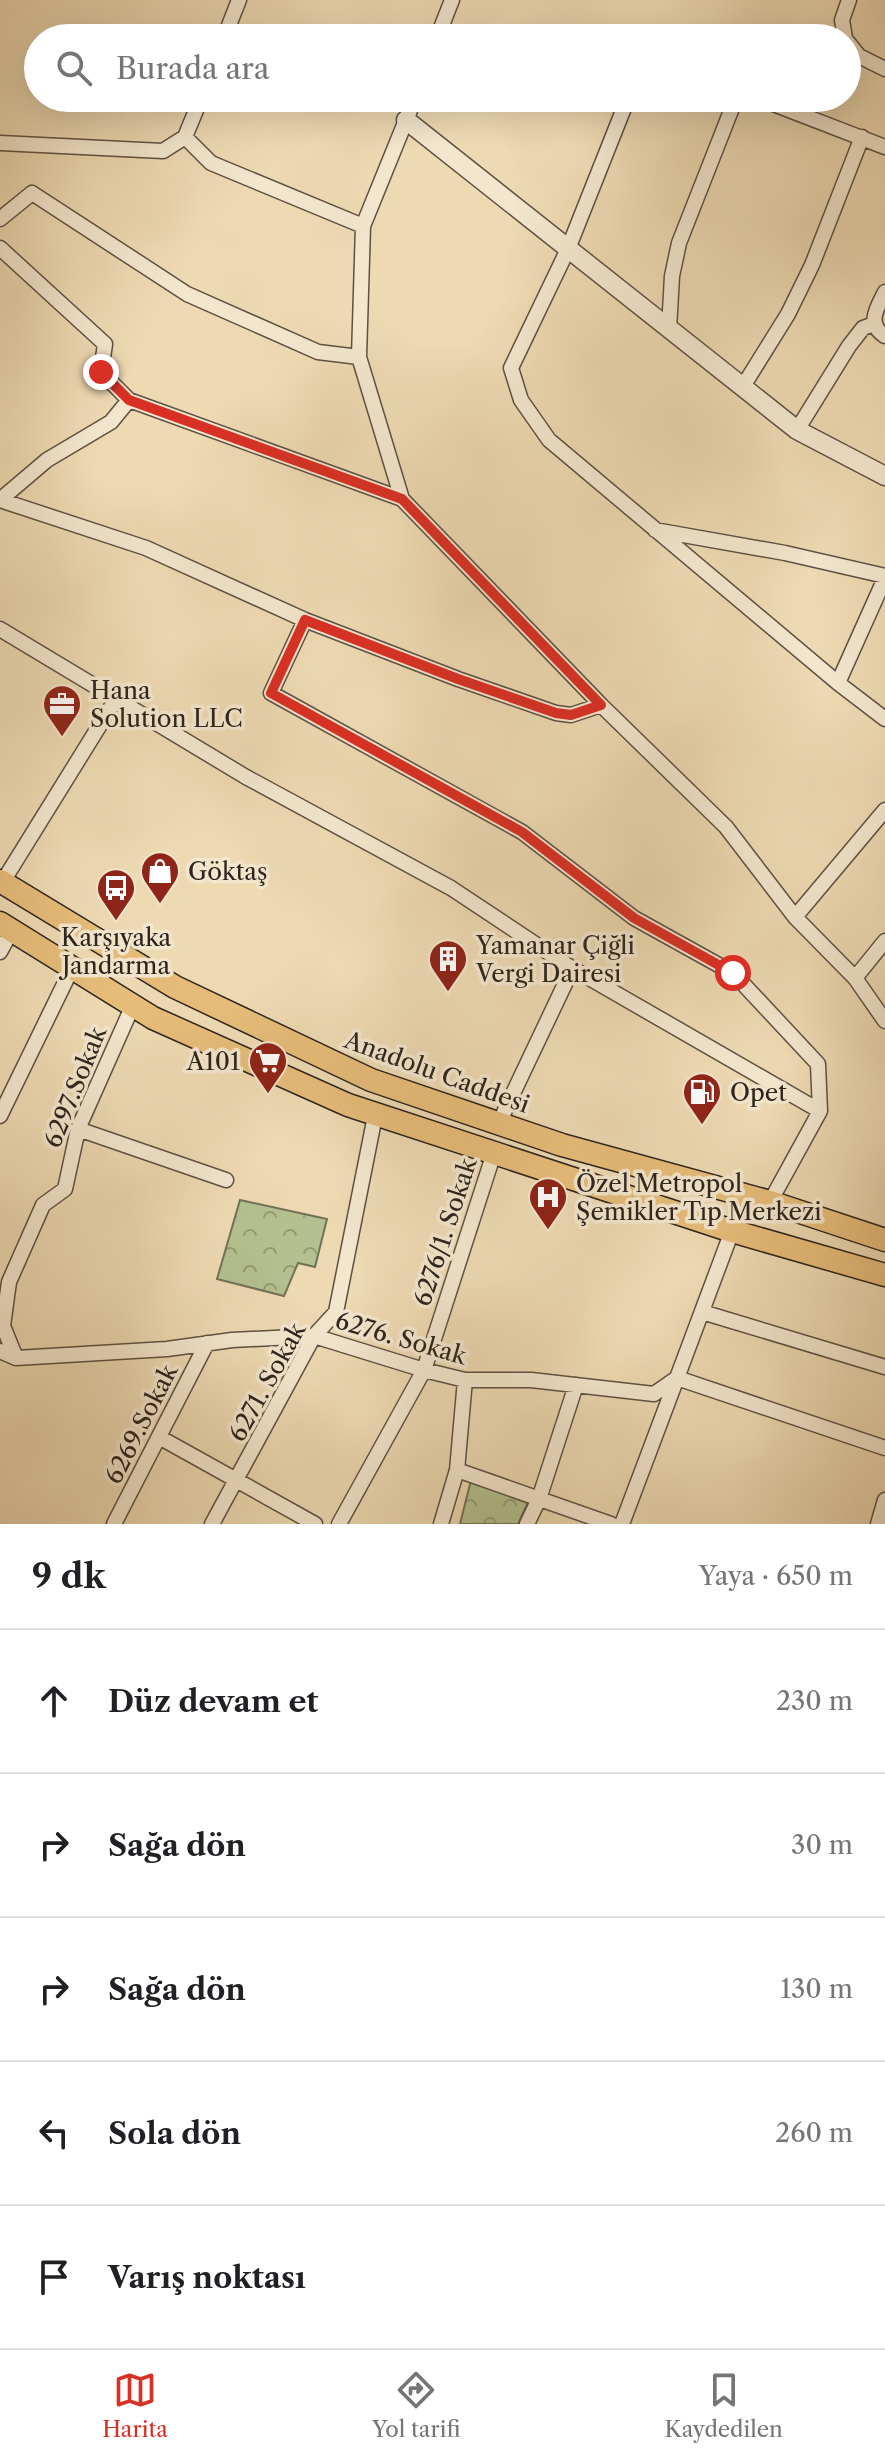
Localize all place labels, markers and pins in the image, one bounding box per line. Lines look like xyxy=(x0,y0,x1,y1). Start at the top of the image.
place label: Hana Solution LLC xyxy=(90,676,243,733)
office icon: Hana Solution LLC xyxy=(41,683,83,738)
shop icon: Göktaş xyxy=(139,850,181,905)
place label: Göktaş xyxy=(188,857,267,886)
bus stop icon: Karşıyaka Jandarma xyxy=(95,867,137,922)
place label: Karşıyaka Jandarma xyxy=(58,923,172,980)
place label: Yamanar Çiğli Vergi Dairesi xyxy=(475,931,635,988)
building icon: Yamanar Çiğli Vergi Dairesi xyxy=(427,938,469,993)
supermarket icon: A101 xyxy=(247,1040,289,1095)
place label: A101 xyxy=(186,1047,240,1076)
fuel station icon: Opet xyxy=(681,1071,723,1126)
place label: Opet xyxy=(730,1078,787,1107)
place label: Özel Metropol Şemikler Tıp Merkezi xyxy=(576,1169,822,1226)
hospital icon: Özel Metropol Şemikler Tıp Merkezi xyxy=(527,1176,569,1231)

